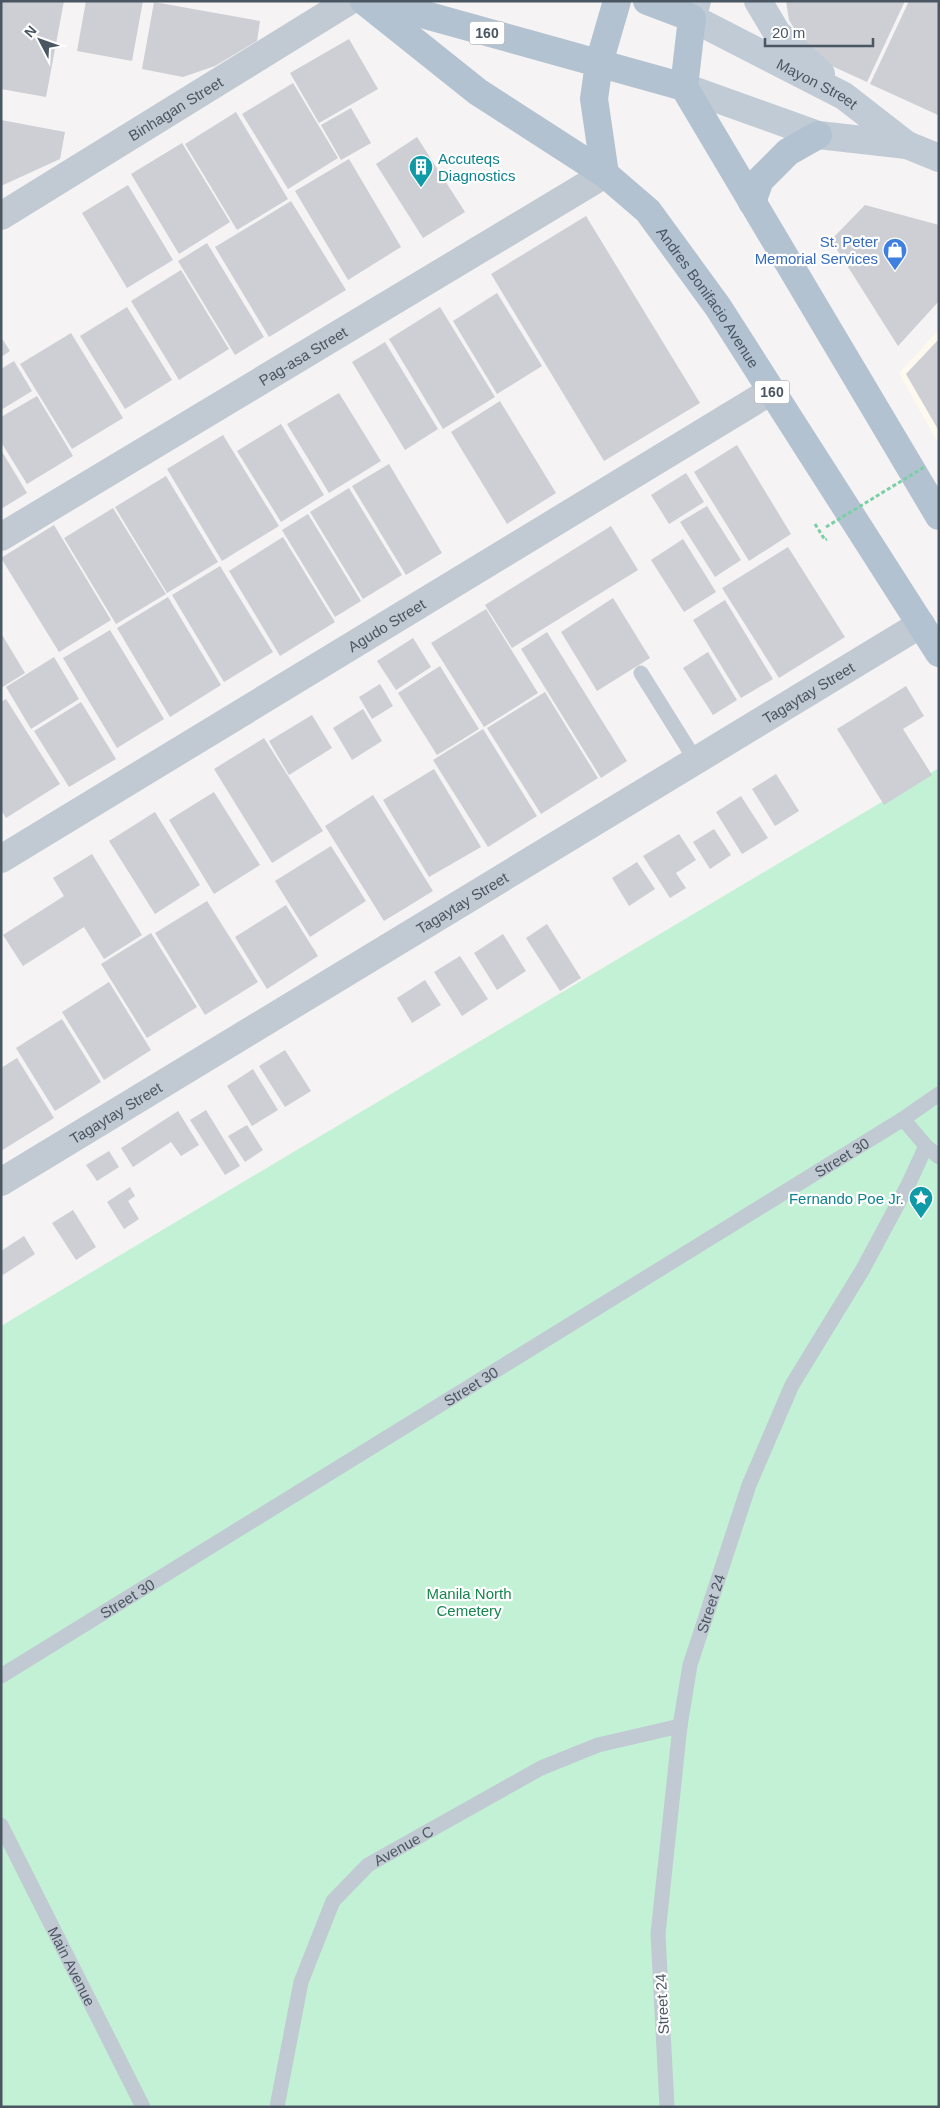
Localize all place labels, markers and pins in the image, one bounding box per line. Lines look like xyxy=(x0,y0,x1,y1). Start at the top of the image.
place label: Accuteqs Diagnostics xyxy=(438,150,516,184)
building icon: Accuteqs Diagnostics xyxy=(408,154,434,188)
place label: St. Peter Memorial Services xyxy=(755,233,878,267)
shop icon: St. Peter Memorial Services xyxy=(882,237,908,271)
place icon: Fernando Poe Jr. xyxy=(908,1185,934,1219)
place label: Fernando Poe Jr. xyxy=(789,1190,904,1207)

